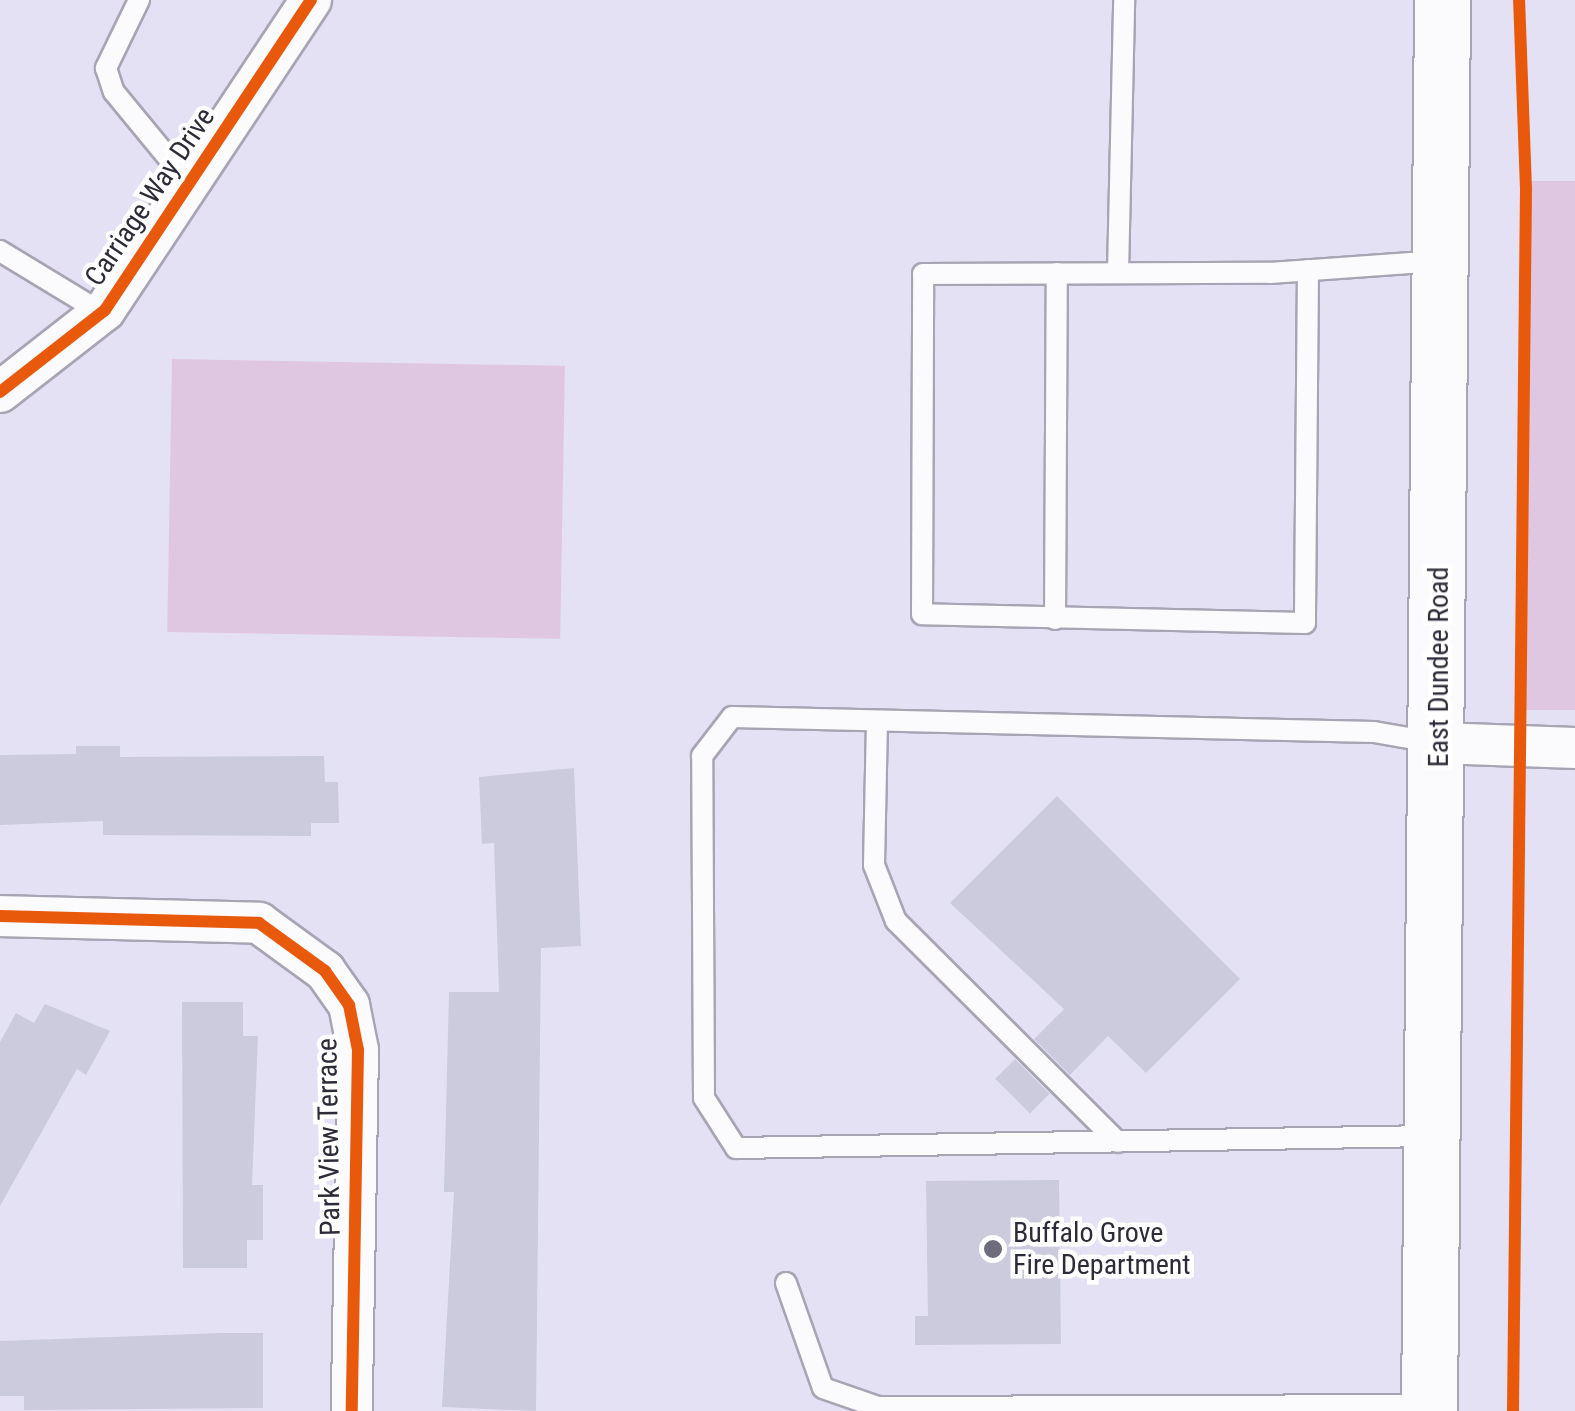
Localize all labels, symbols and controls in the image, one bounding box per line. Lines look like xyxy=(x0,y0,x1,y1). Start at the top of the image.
street label: Carriage Way Drive xyxy=(78,102,222,292)
street label: East Dundee Road xyxy=(1422,567,1456,767)
street label: Park View Terrace xyxy=(310,1037,348,1237)
place label: Buffalo Grove Fire Department xyxy=(1013,1216,1191,1282)
marker: Buffalo Grove Fire Department xyxy=(982,1238,1004,1260)

